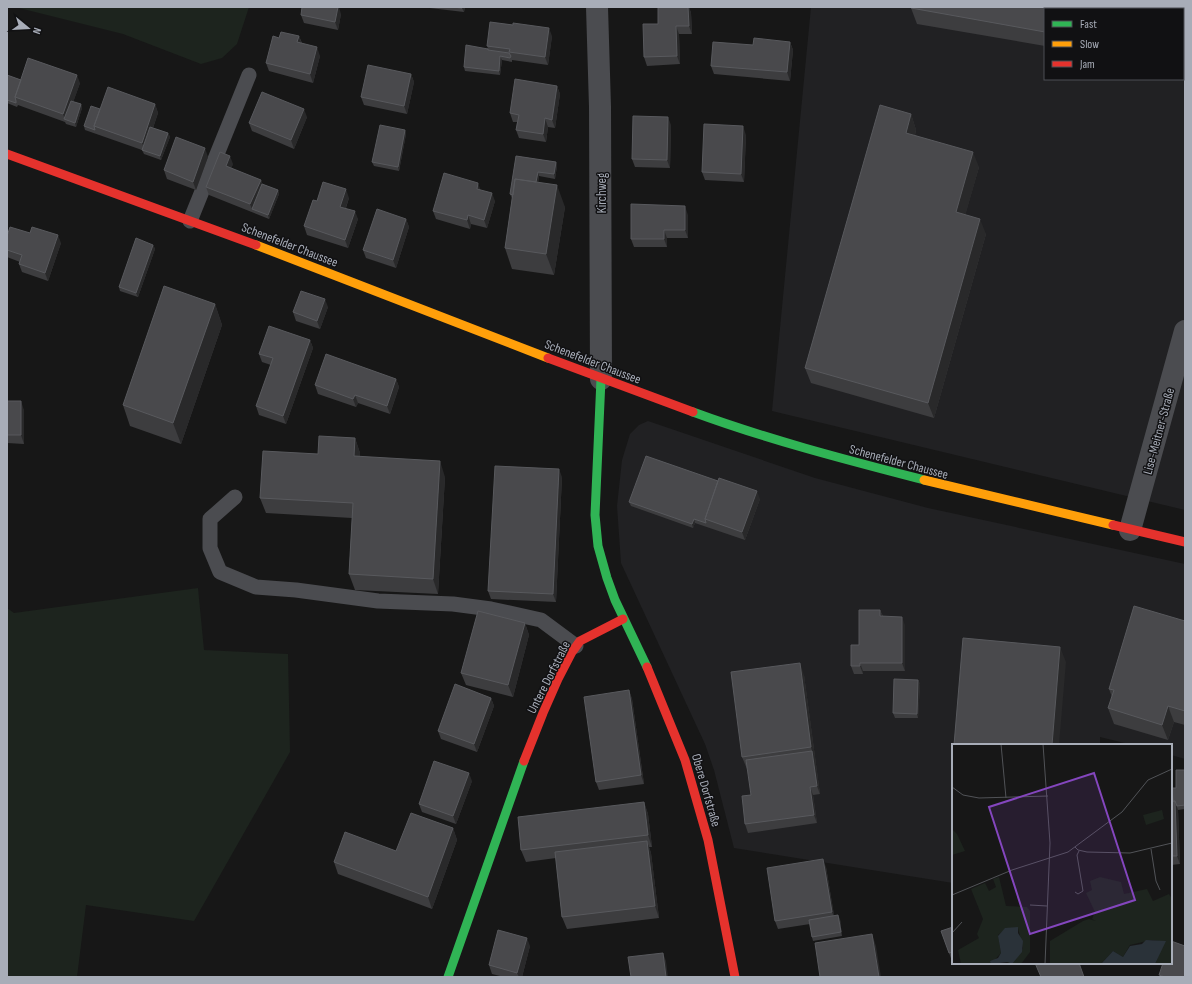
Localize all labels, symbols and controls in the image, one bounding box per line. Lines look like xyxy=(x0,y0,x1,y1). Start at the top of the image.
north arrow xyxy=(8,8,48,48)
legend xyxy=(1044,8,1184,80)
text: Fast xyxy=(1080,17,1097,32)
text: N xyxy=(30,26,44,36)
text: Slow xyxy=(1080,37,1099,52)
text: Jam xyxy=(1079,57,1095,72)
street label: Kirchweg xyxy=(594,173,610,213)
street label: Schenefelder Chaussee xyxy=(239,219,340,271)
street label: Schenefelder Chaussee xyxy=(542,336,643,388)
street label: Lise-Meitner-Straße xyxy=(1140,386,1178,476)
street label: Schenefelder Chaussee xyxy=(847,441,950,483)
street label: Untere Dorfstraße xyxy=(524,639,574,716)
inset map xyxy=(952,744,1172,964)
street label: Obere Dorfstraße xyxy=(688,752,724,829)

